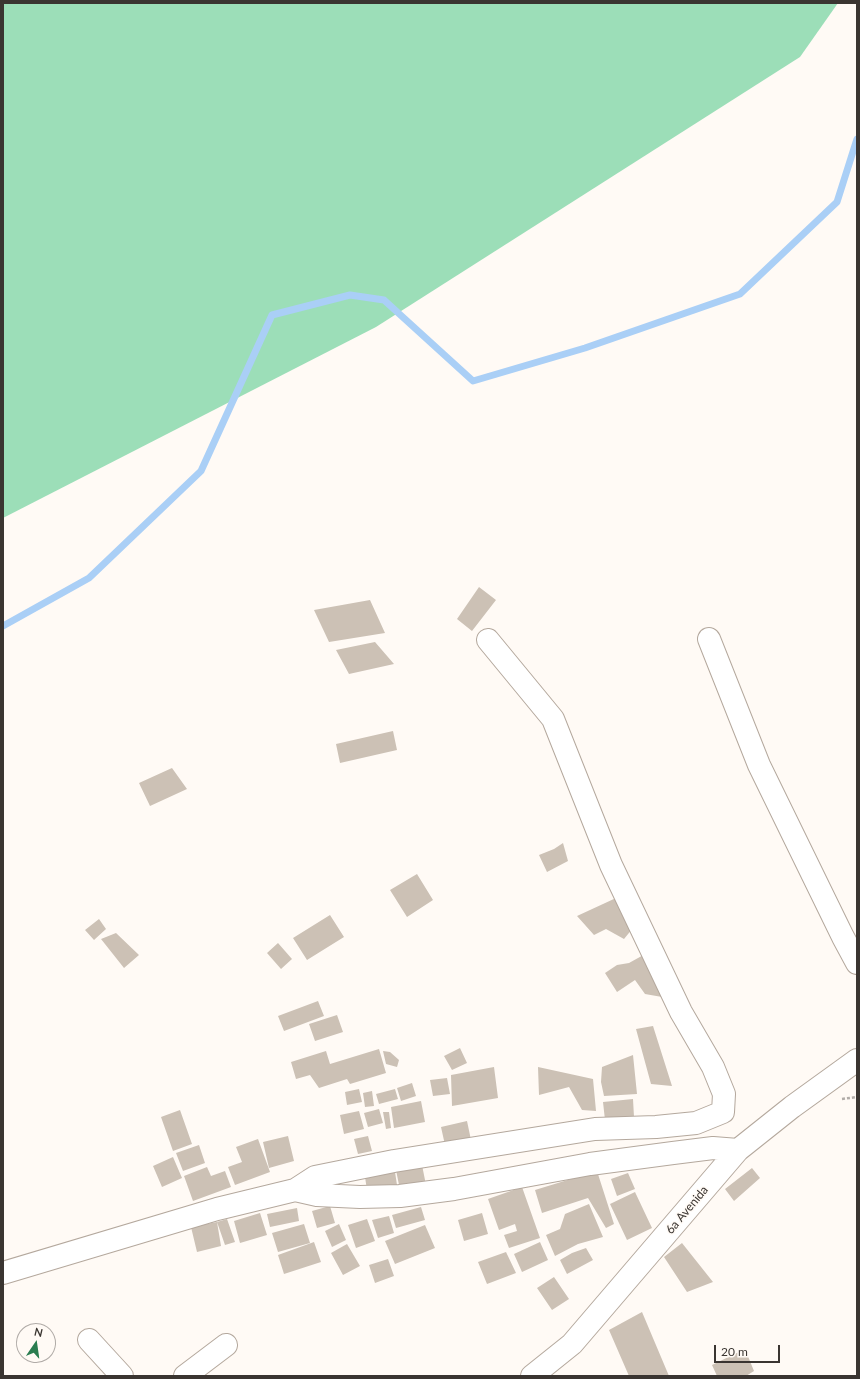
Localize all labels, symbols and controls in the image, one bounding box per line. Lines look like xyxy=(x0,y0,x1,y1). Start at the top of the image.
street label: 6a Avenida xyxy=(663,1183,711,1237)
north arrow xyxy=(16,1323,56,1363)
text: N xyxy=(33,1325,44,1339)
scale bar xyxy=(716,1337,782,1363)
text: 20 m xyxy=(721,1344,748,1359)

